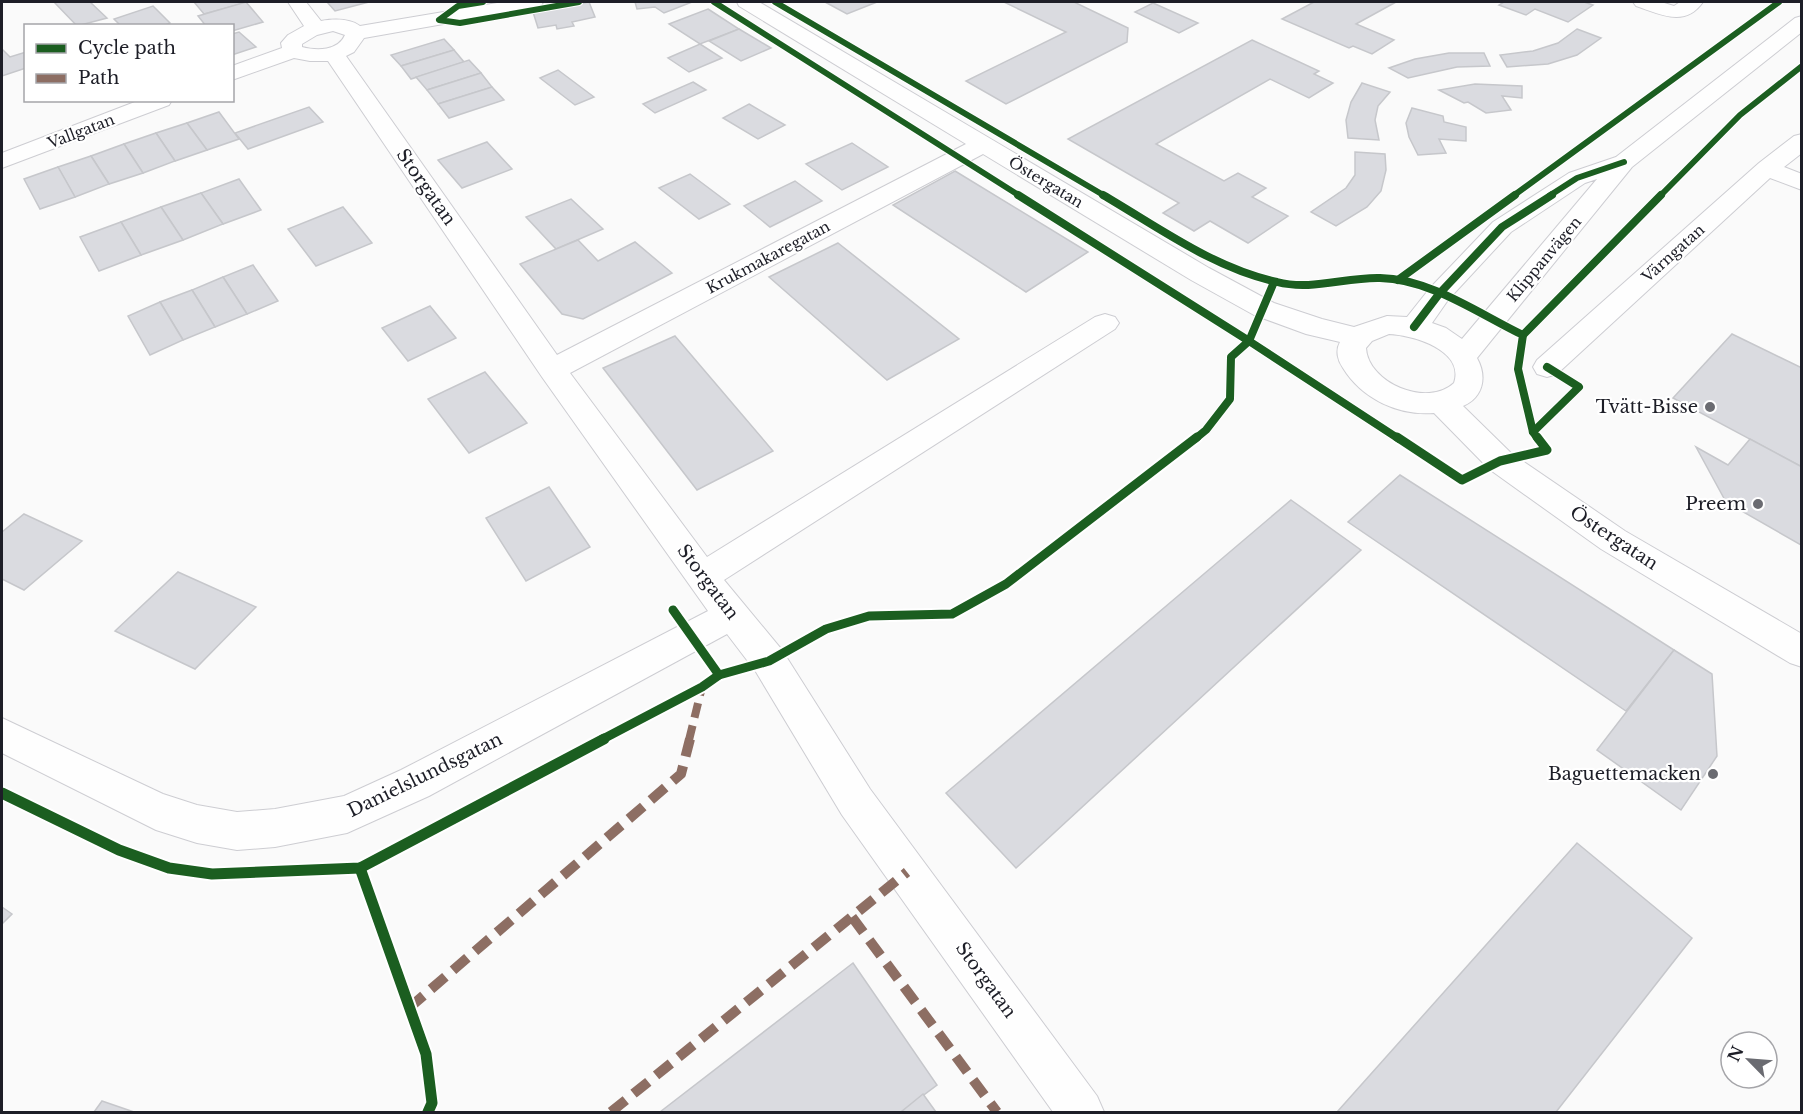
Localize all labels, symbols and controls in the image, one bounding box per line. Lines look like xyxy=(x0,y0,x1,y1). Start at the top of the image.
legend xyxy=(24,24,234,102)
text: Cycle path xyxy=(78,37,176,59)
text: Path xyxy=(78,67,119,89)
street label: Vallgatan xyxy=(44,110,117,153)
street label: Storgatan xyxy=(392,144,460,230)
street label: Östergatan xyxy=(1005,152,1087,212)
street label: Klippanvägen xyxy=(1503,212,1585,306)
street label: Krukmakaregatan xyxy=(703,216,833,298)
street label: Värngatan xyxy=(1637,220,1708,287)
place label: Tvätt-Bisse xyxy=(1596,396,1698,418)
marker: Tvätt-Bisse xyxy=(1703,400,1717,414)
place label: Preem xyxy=(1685,493,1746,515)
marker: Preem xyxy=(1751,497,1765,511)
street label: Östergatan xyxy=(1566,501,1663,575)
street label: Storgatan xyxy=(673,540,743,624)
street label: Danielslundsgatan xyxy=(344,728,506,822)
place label: Baguettemacken xyxy=(1548,763,1701,785)
marker: Baguettemacken xyxy=(1706,767,1720,781)
street label: Storgatan xyxy=(951,938,1021,1022)
north arrow xyxy=(1719,1030,1779,1090)
text: N xyxy=(1723,1043,1748,1065)

